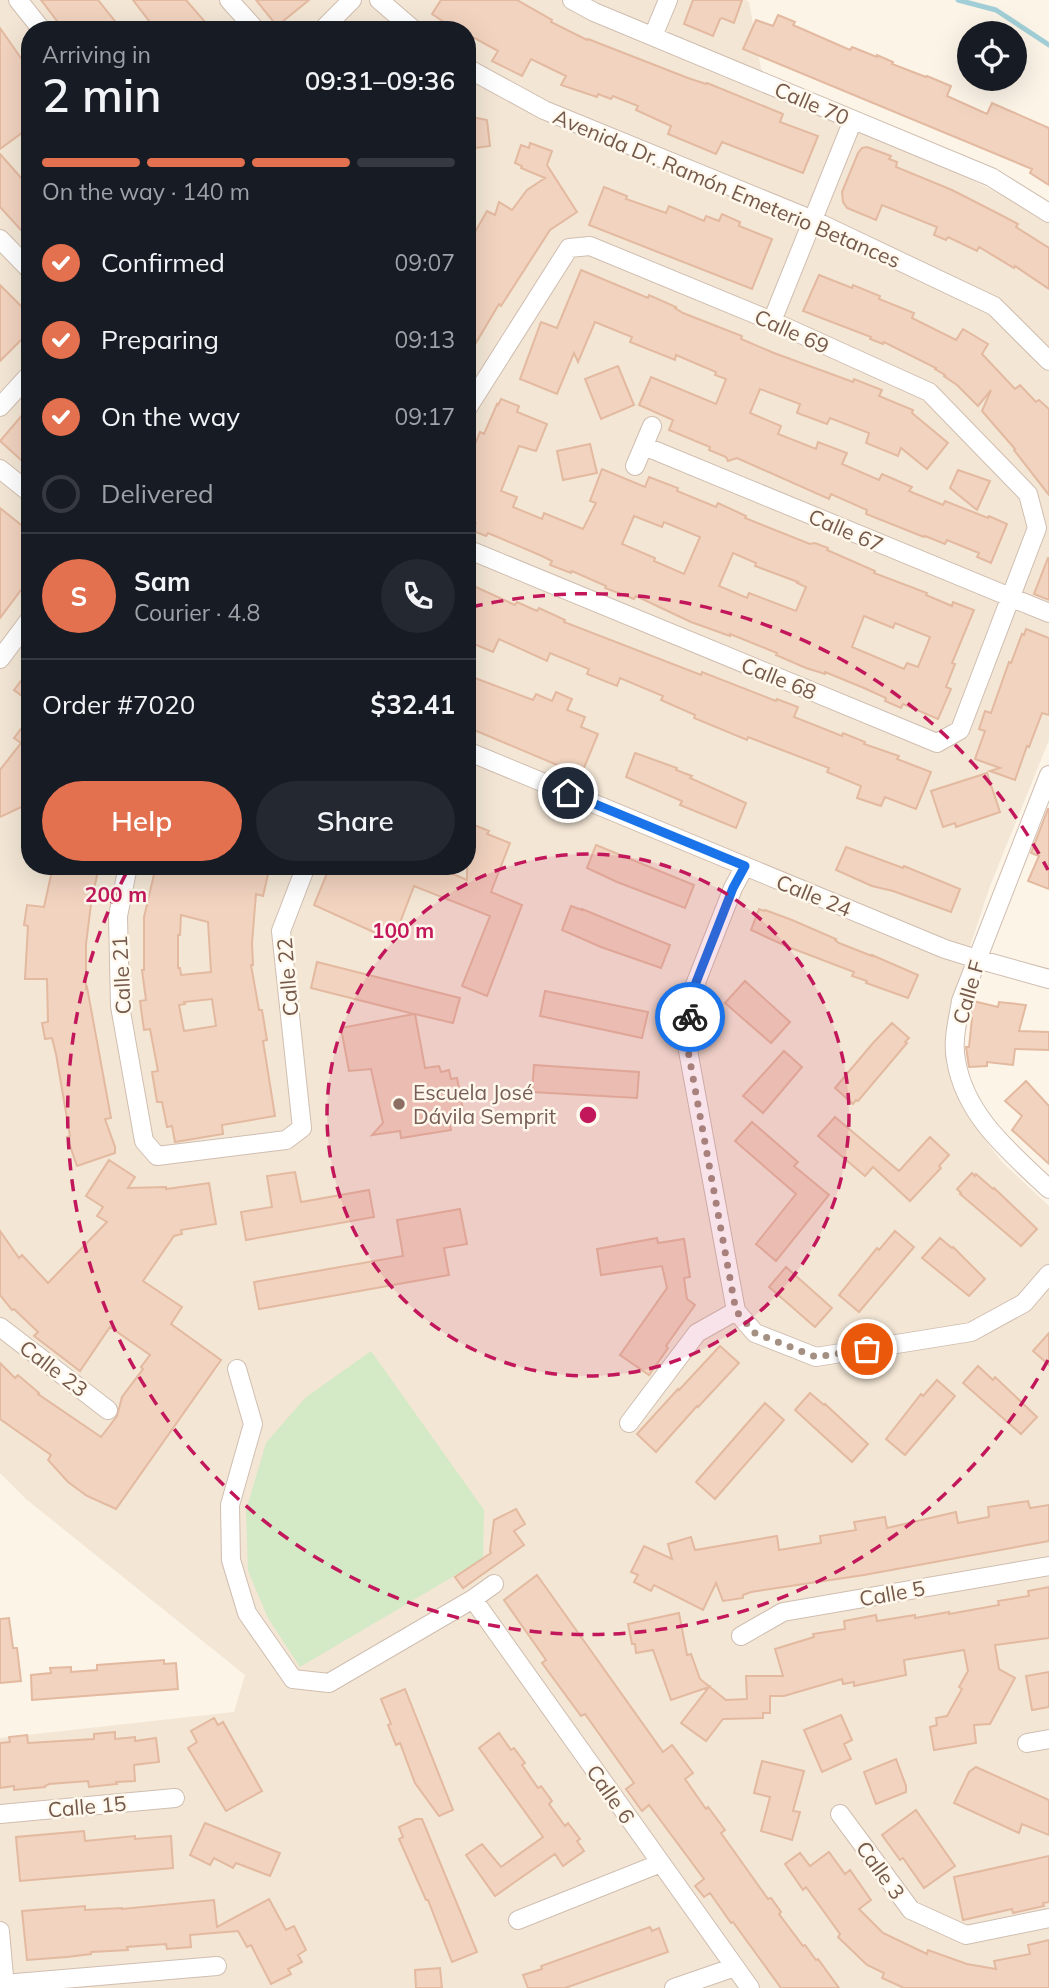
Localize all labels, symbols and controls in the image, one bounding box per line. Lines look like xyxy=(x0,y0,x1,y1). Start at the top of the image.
map controls xyxy=(957,21,1027,91)
button: locate xyxy=(957,21,1027,91)
text: Arriving in xyxy=(42,40,151,69)
text: 09:31–09:36 xyxy=(305,64,455,97)
text: 2 min xyxy=(42,66,161,124)
street label: Calle 70 xyxy=(771,76,853,130)
street label: Avenida Dr. Ramón Emeterio Betances xyxy=(549,103,905,273)
text: On the way · 140 m xyxy=(42,177,250,206)
icon: check xyxy=(42,244,80,282)
text: Confirmed xyxy=(101,246,225,279)
text: 09:07 xyxy=(395,248,455,277)
street label: Calle 69 xyxy=(751,303,833,359)
icon: check xyxy=(42,321,80,359)
text: Preparing xyxy=(101,323,219,356)
text: 09:13 xyxy=(395,325,455,354)
icon: check xyxy=(42,398,80,436)
text: On the way xyxy=(101,400,240,433)
text: 09:17 xyxy=(395,402,455,431)
text: Delivered xyxy=(101,477,214,510)
street label: Calle 67 xyxy=(805,503,887,557)
button: phone xyxy=(381,559,455,633)
text: Sam xyxy=(134,565,190,598)
text: S xyxy=(71,580,87,613)
text: Courier · 4.8 xyxy=(134,598,260,627)
street label: Calle 68 xyxy=(738,651,820,705)
text: Order #7020 xyxy=(42,688,195,721)
text: $32.41 xyxy=(371,688,455,721)
pin xyxy=(538,763,598,823)
icon: home xyxy=(549,774,587,812)
button: Help xyxy=(42,781,242,861)
button: Share xyxy=(256,781,455,861)
street label: Calle 24 xyxy=(773,868,856,922)
text: 200 m xyxy=(85,881,147,907)
text: 100 m xyxy=(372,917,434,943)
street label: Calle 21 xyxy=(106,935,136,1015)
street label: Calle 22 xyxy=(271,937,303,1017)
street label: Calle F xyxy=(947,957,990,1027)
courier xyxy=(655,982,725,1052)
icon: bike xyxy=(671,998,709,1036)
place label: Escuela José Dávila Semprit xyxy=(413,1079,556,1129)
marker: Escuela José Dávila Semprit xyxy=(391,1096,407,1112)
centre of rings xyxy=(576,1103,600,1127)
pin xyxy=(837,1319,897,1379)
icon: bag xyxy=(848,1330,886,1368)
street label: Calle 23 xyxy=(15,1334,93,1402)
street label: Calle 5 xyxy=(857,1574,927,1612)
street label: Calle 6 xyxy=(581,1759,641,1829)
street label: Calle 15 xyxy=(47,1790,127,1822)
street label: Calle 3 xyxy=(851,1836,911,1904)

